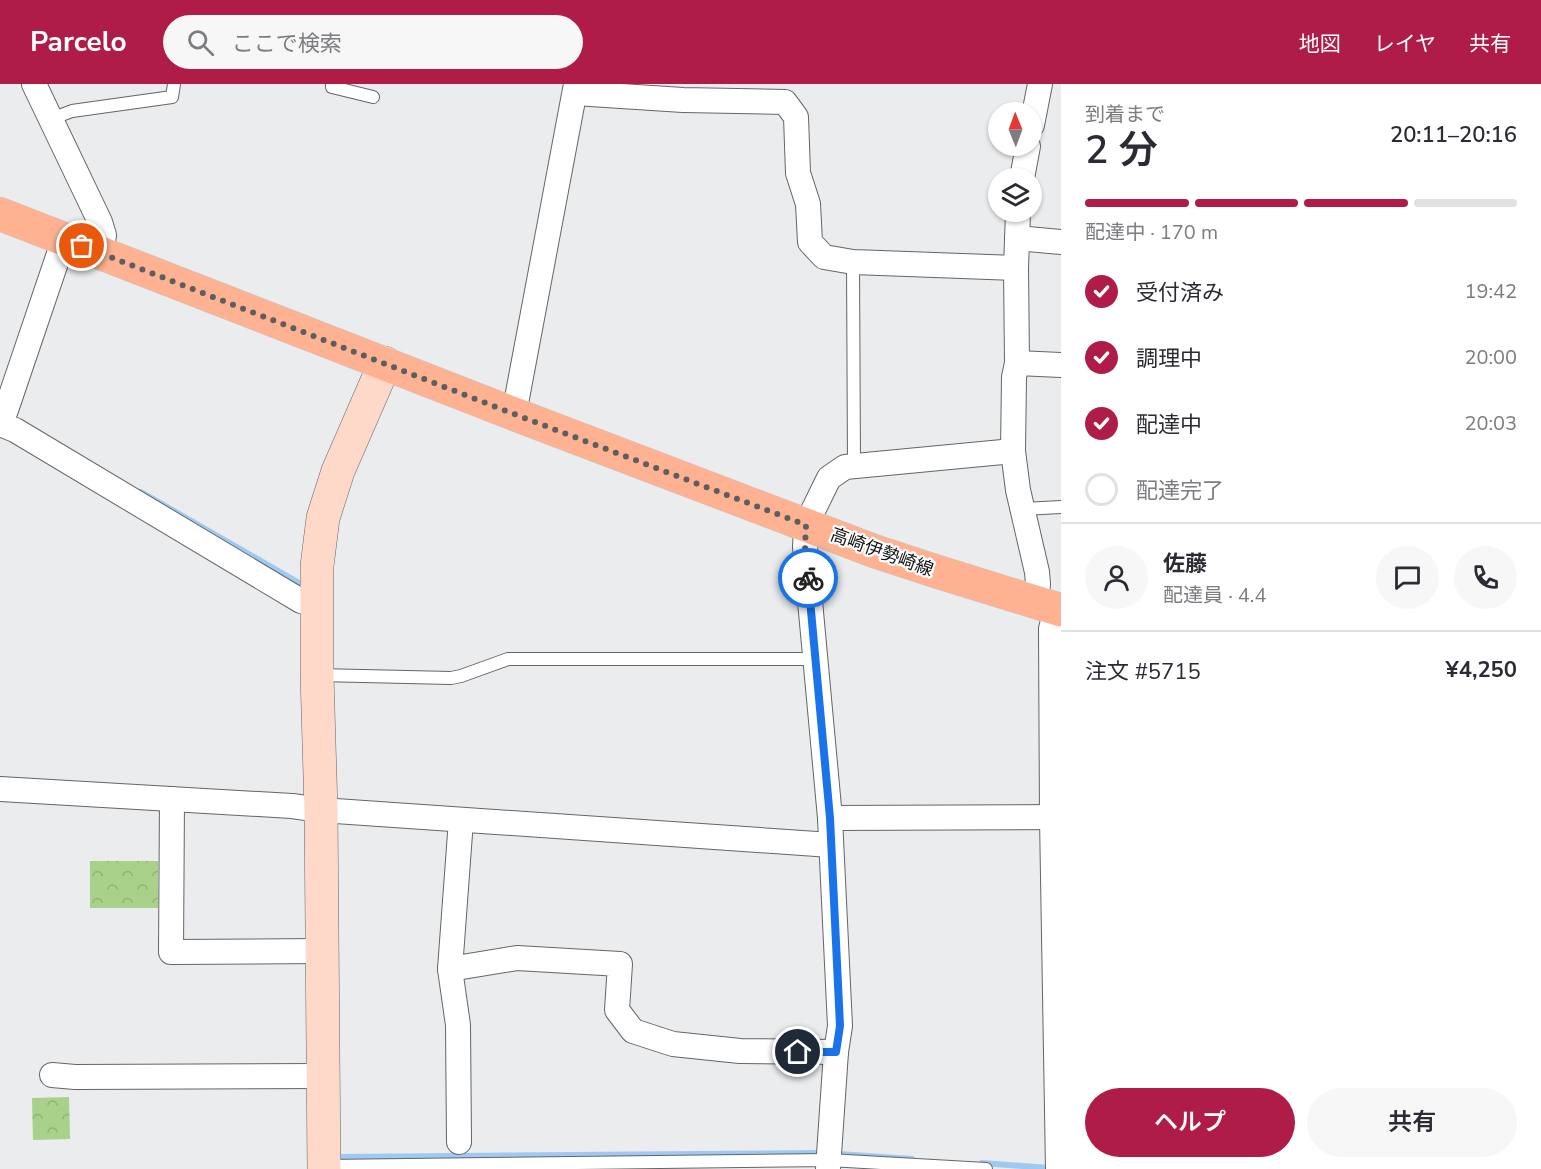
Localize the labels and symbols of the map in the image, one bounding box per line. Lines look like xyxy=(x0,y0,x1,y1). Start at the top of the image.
north arrow xyxy=(988,102,1042,156)
pin xyxy=(56,220,107,271)
street label: 高崎伊勢崎線 xyxy=(827,522,937,582)
courier xyxy=(778,548,838,608)
pin xyxy=(772,1026,823,1077)

